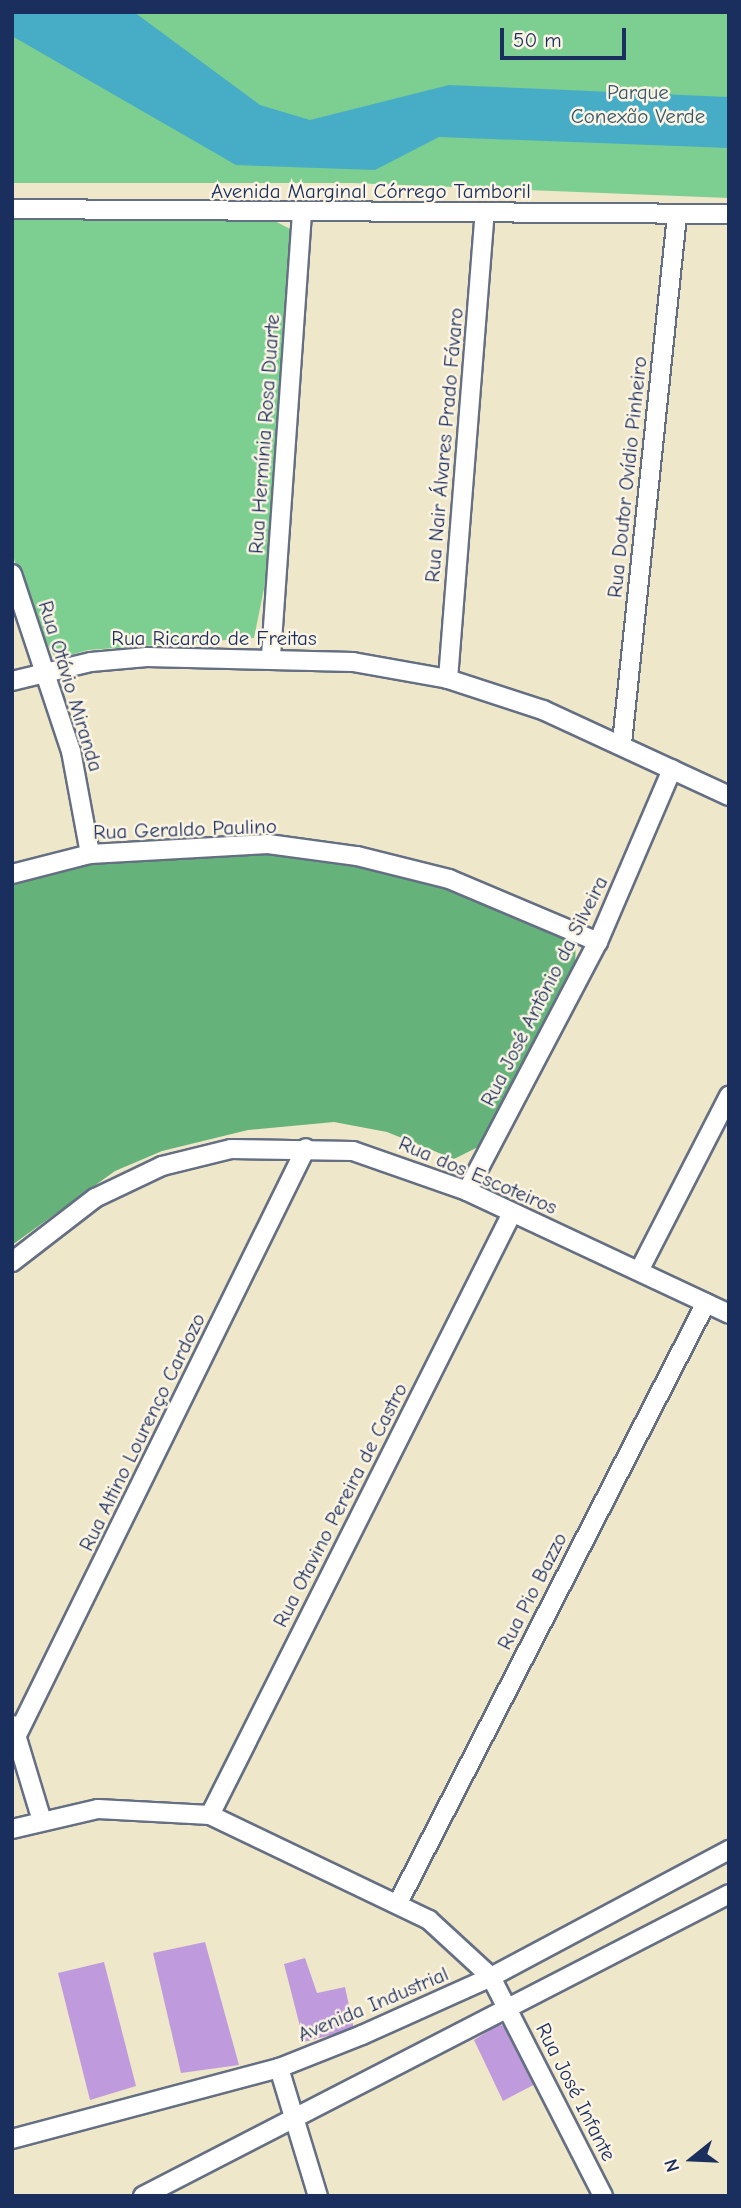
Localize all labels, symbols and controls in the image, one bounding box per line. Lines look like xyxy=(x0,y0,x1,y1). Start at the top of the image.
scale bar xyxy=(503,14,629,58)
text: 50 m xyxy=(513,28,562,52)
park label: Parque Conexão Verde xyxy=(571,79,705,129)
street label: Avenida Marginal Córrego Tamboril xyxy=(211,178,531,204)
street label: Rua Nair Álvares Prado Fávaro xyxy=(419,306,469,584)
street label: Rua Hermínia Rosa Duarte xyxy=(243,313,285,555)
street label: Rua Doutor Ovídio Pinheiro xyxy=(602,355,652,599)
street label: Rua Otávio Miranda xyxy=(33,598,109,774)
street label: Rua Ricardo de Freitas xyxy=(111,625,317,651)
street label: Rua Geraldo Paulino xyxy=(93,813,277,845)
street label: Rua José Antônio da Silveira xyxy=(475,872,613,1110)
street label: Rua dos Escoteiros xyxy=(395,1130,561,1220)
street label: Rua Altino Lourenço Cardozo xyxy=(73,1309,211,1555)
street label: Rua Otavino Pereira de Castro xyxy=(267,1379,413,1631)
street label: Rua Pio Bazzo xyxy=(492,1528,572,1654)
street label: Avenida Industrial xyxy=(294,1961,452,2047)
street label: Rua José Infante xyxy=(530,2019,622,2165)
north arrow xyxy=(657,2124,727,2194)
text: N xyxy=(660,2156,684,2175)

